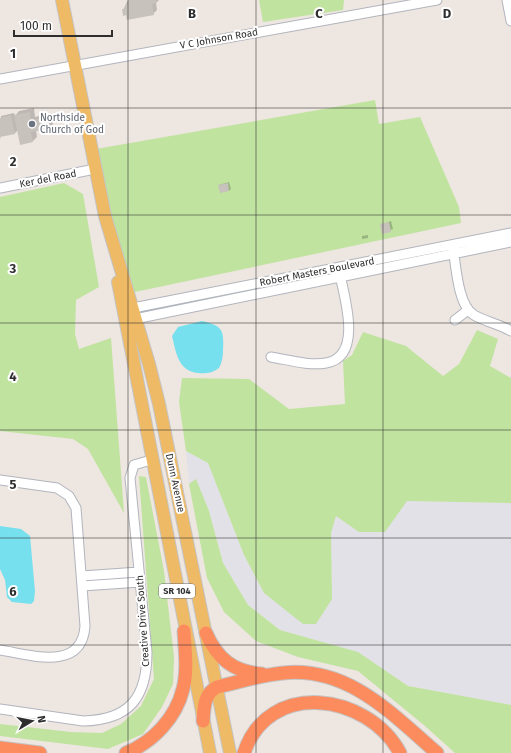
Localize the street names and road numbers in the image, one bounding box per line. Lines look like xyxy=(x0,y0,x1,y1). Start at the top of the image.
street label: V C Johnson Road xyxy=(179,26,259,52)
street label: Ker del Road xyxy=(18,168,78,190)
street label: Robert Masters Boulevard xyxy=(259,255,375,289)
street label: Dunn Avenue xyxy=(163,452,187,514)
street label: Creative Drive South xyxy=(134,575,152,667)
road number: SR 104 xyxy=(159,584,195,598)

